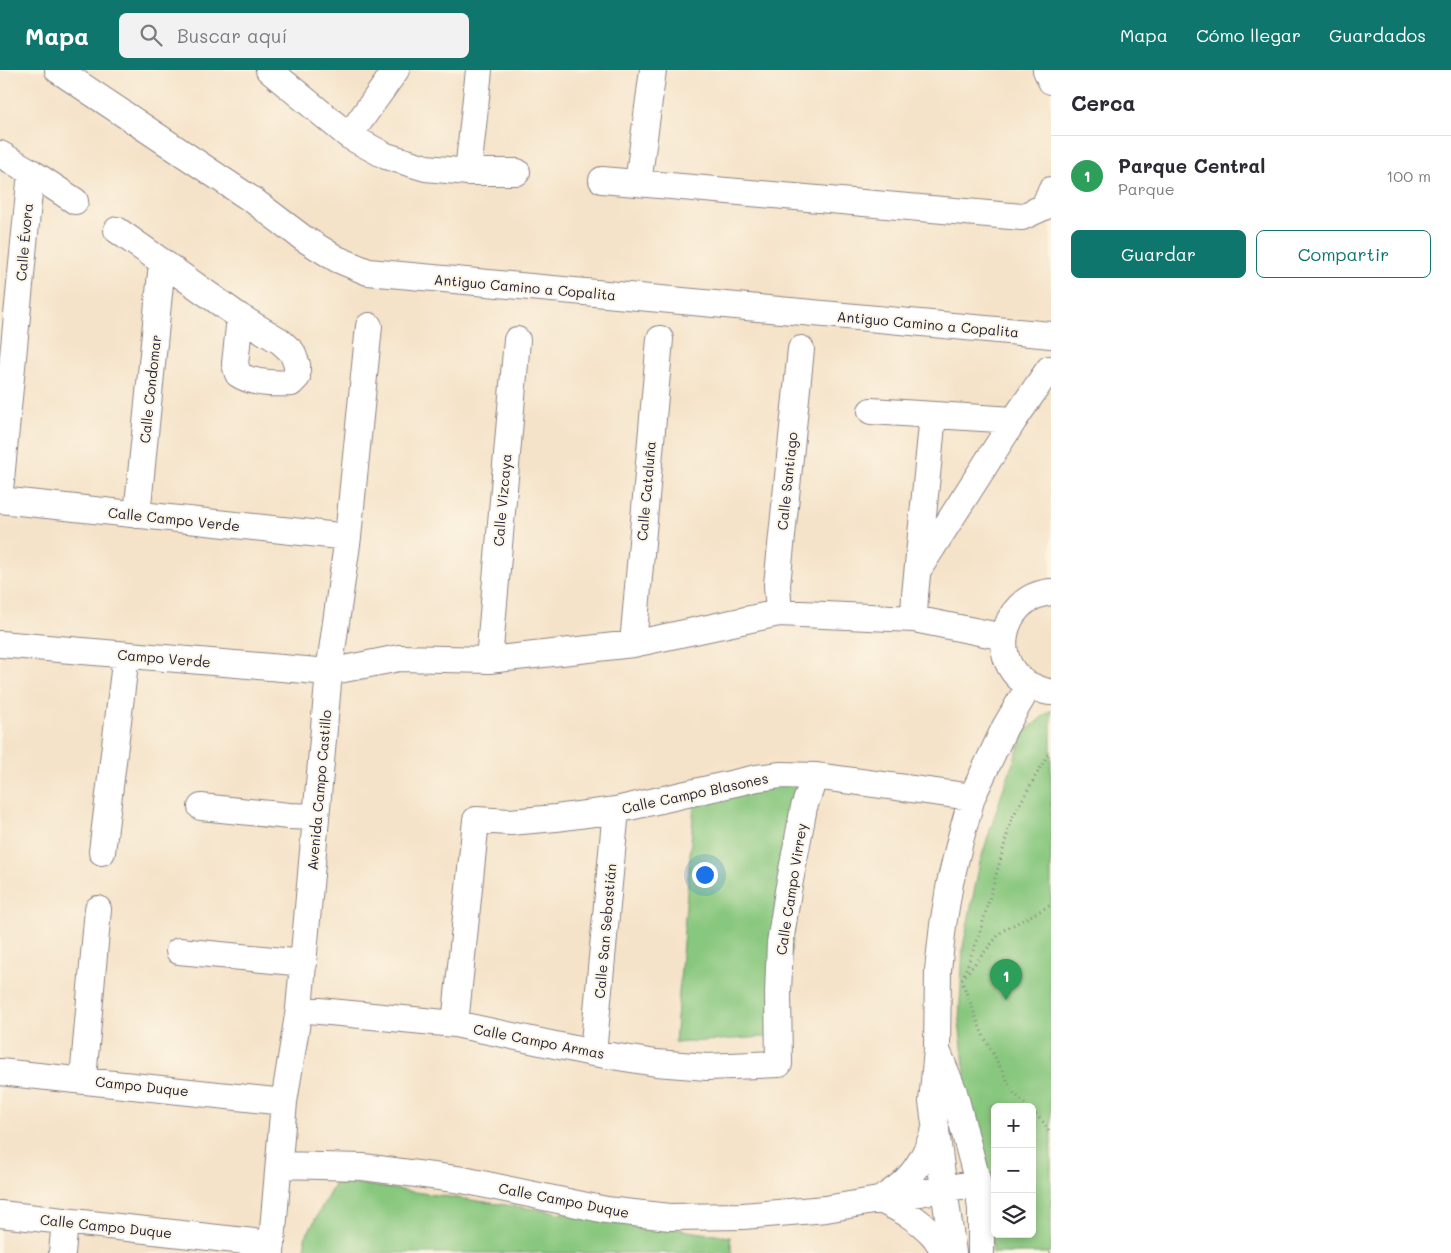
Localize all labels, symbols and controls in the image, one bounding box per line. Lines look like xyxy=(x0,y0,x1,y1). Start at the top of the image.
search box xyxy=(119,13,469,58)
text: Mapa xyxy=(25,20,89,51)
icon: search xyxy=(137,21,165,49)
text: Buscar aquí xyxy=(177,23,287,48)
text: Mapa xyxy=(1120,23,1168,47)
text: Cómo llegar xyxy=(1196,23,1301,47)
text: Guardados xyxy=(1329,23,1426,47)
text: Cerca xyxy=(1071,89,1136,116)
text: Parque Central xyxy=(1118,153,1265,178)
text: 1 xyxy=(1083,165,1091,186)
text: 100 m xyxy=(1386,165,1431,186)
text: Parque xyxy=(1118,178,1175,199)
street label: Calle Évora xyxy=(11,202,37,282)
button: Guardar xyxy=(1071,230,1246,278)
button: Compartir xyxy=(1256,230,1431,278)
street label: Antiguo Camino a Copalita xyxy=(433,270,617,304)
street label: Antiguo Camino a Copalita xyxy=(836,307,1020,341)
street label: Calle Condomar xyxy=(135,334,165,444)
street label: Calle Santiago xyxy=(772,431,802,531)
street label: Calle Cataluña xyxy=(632,440,660,542)
street label: Calle Vizcaya xyxy=(488,453,516,547)
street label: Calle Campo Verde xyxy=(107,503,241,535)
street label: Campo Verde xyxy=(117,644,211,672)
street label: Avenida Campo Castillo xyxy=(303,709,335,871)
street label: Calle Campo Blasones xyxy=(620,768,770,818)
street label: Calle Campo Virrey xyxy=(771,822,811,956)
your location xyxy=(692,862,718,888)
street label: Calle San Sebastián xyxy=(590,863,620,999)
pin: 1 xyxy=(990,959,1022,1000)
street label: Calle Campo Armas xyxy=(472,1019,606,1063)
street label: Campo Duque xyxy=(94,1072,190,1100)
map controls xyxy=(991,1103,1036,1238)
button: + xyxy=(991,1103,1036,1148)
button: − xyxy=(991,1148,1036,1193)
street label: Calle Campo Duque xyxy=(497,1178,631,1222)
button: layers xyxy=(991,1193,1036,1238)
street label: Calle Campo Duque xyxy=(39,1210,173,1242)

